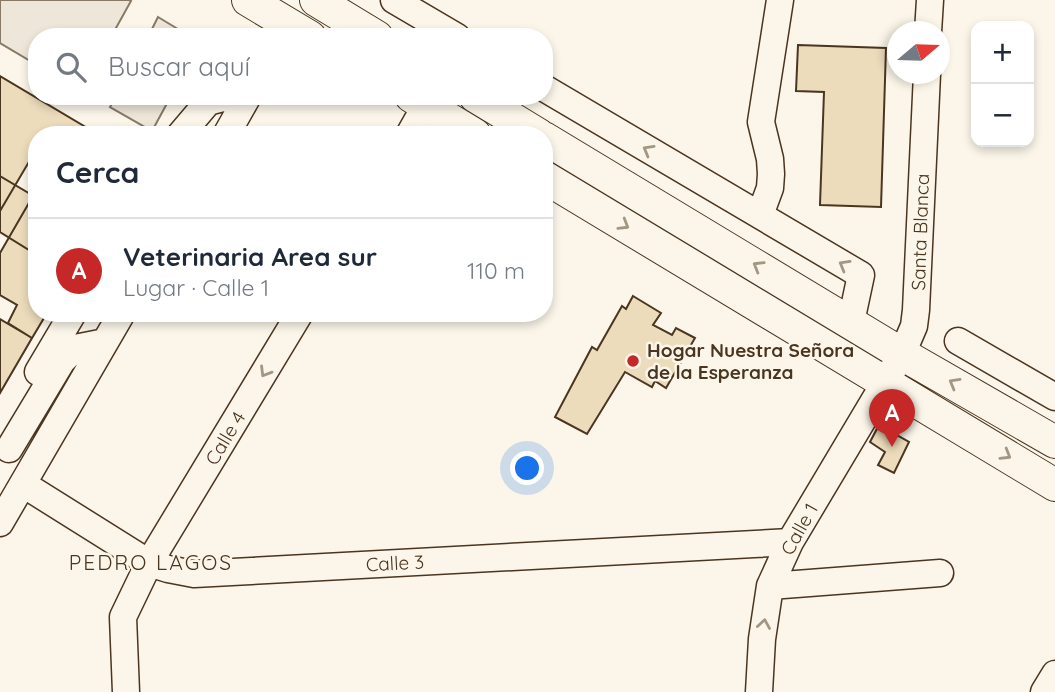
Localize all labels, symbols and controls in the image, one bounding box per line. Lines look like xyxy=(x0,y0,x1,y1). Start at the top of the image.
north arrow xyxy=(887,21,950,84)
map controls xyxy=(971,21,1034,147)
button: + xyxy=(971,21,1034,84)
search box xyxy=(28,28,553,105)
icon: search xyxy=(52,48,90,86)
text: Buscar aquí xyxy=(108,50,250,83)
button: − xyxy=(971,84,1034,147)
one-way arrow xyxy=(643,145,656,158)
text: Cerca xyxy=(56,153,139,191)
street label: Santa Blanca xyxy=(906,173,934,291)
one-way arrow xyxy=(616,217,629,230)
text: Veterinaria Area sur xyxy=(123,240,377,273)
text: A xyxy=(72,256,86,285)
text: 110 m xyxy=(467,256,525,285)
one-way arrow xyxy=(839,260,852,273)
one-way arrow xyxy=(753,262,766,275)
text: Lugar · Calle 1 xyxy=(123,273,269,302)
place label: Hogar Nuestra Señora de la Esperanza xyxy=(647,338,854,384)
marker: Hogar Nuestra Señora de la Esperanza xyxy=(625,353,641,369)
one-way arrow xyxy=(260,364,273,377)
one-way arrow xyxy=(948,378,961,391)
pin: A xyxy=(869,389,915,447)
street label: Calle 4 xyxy=(200,407,250,469)
one-way arrow xyxy=(999,447,1012,460)
your location xyxy=(510,451,544,485)
street label: Calle 1 xyxy=(775,499,823,559)
district label: PEDRO LAGOS xyxy=(69,549,233,575)
street label: Calle 3 xyxy=(365,549,425,577)
one-way arrow xyxy=(757,618,772,630)

